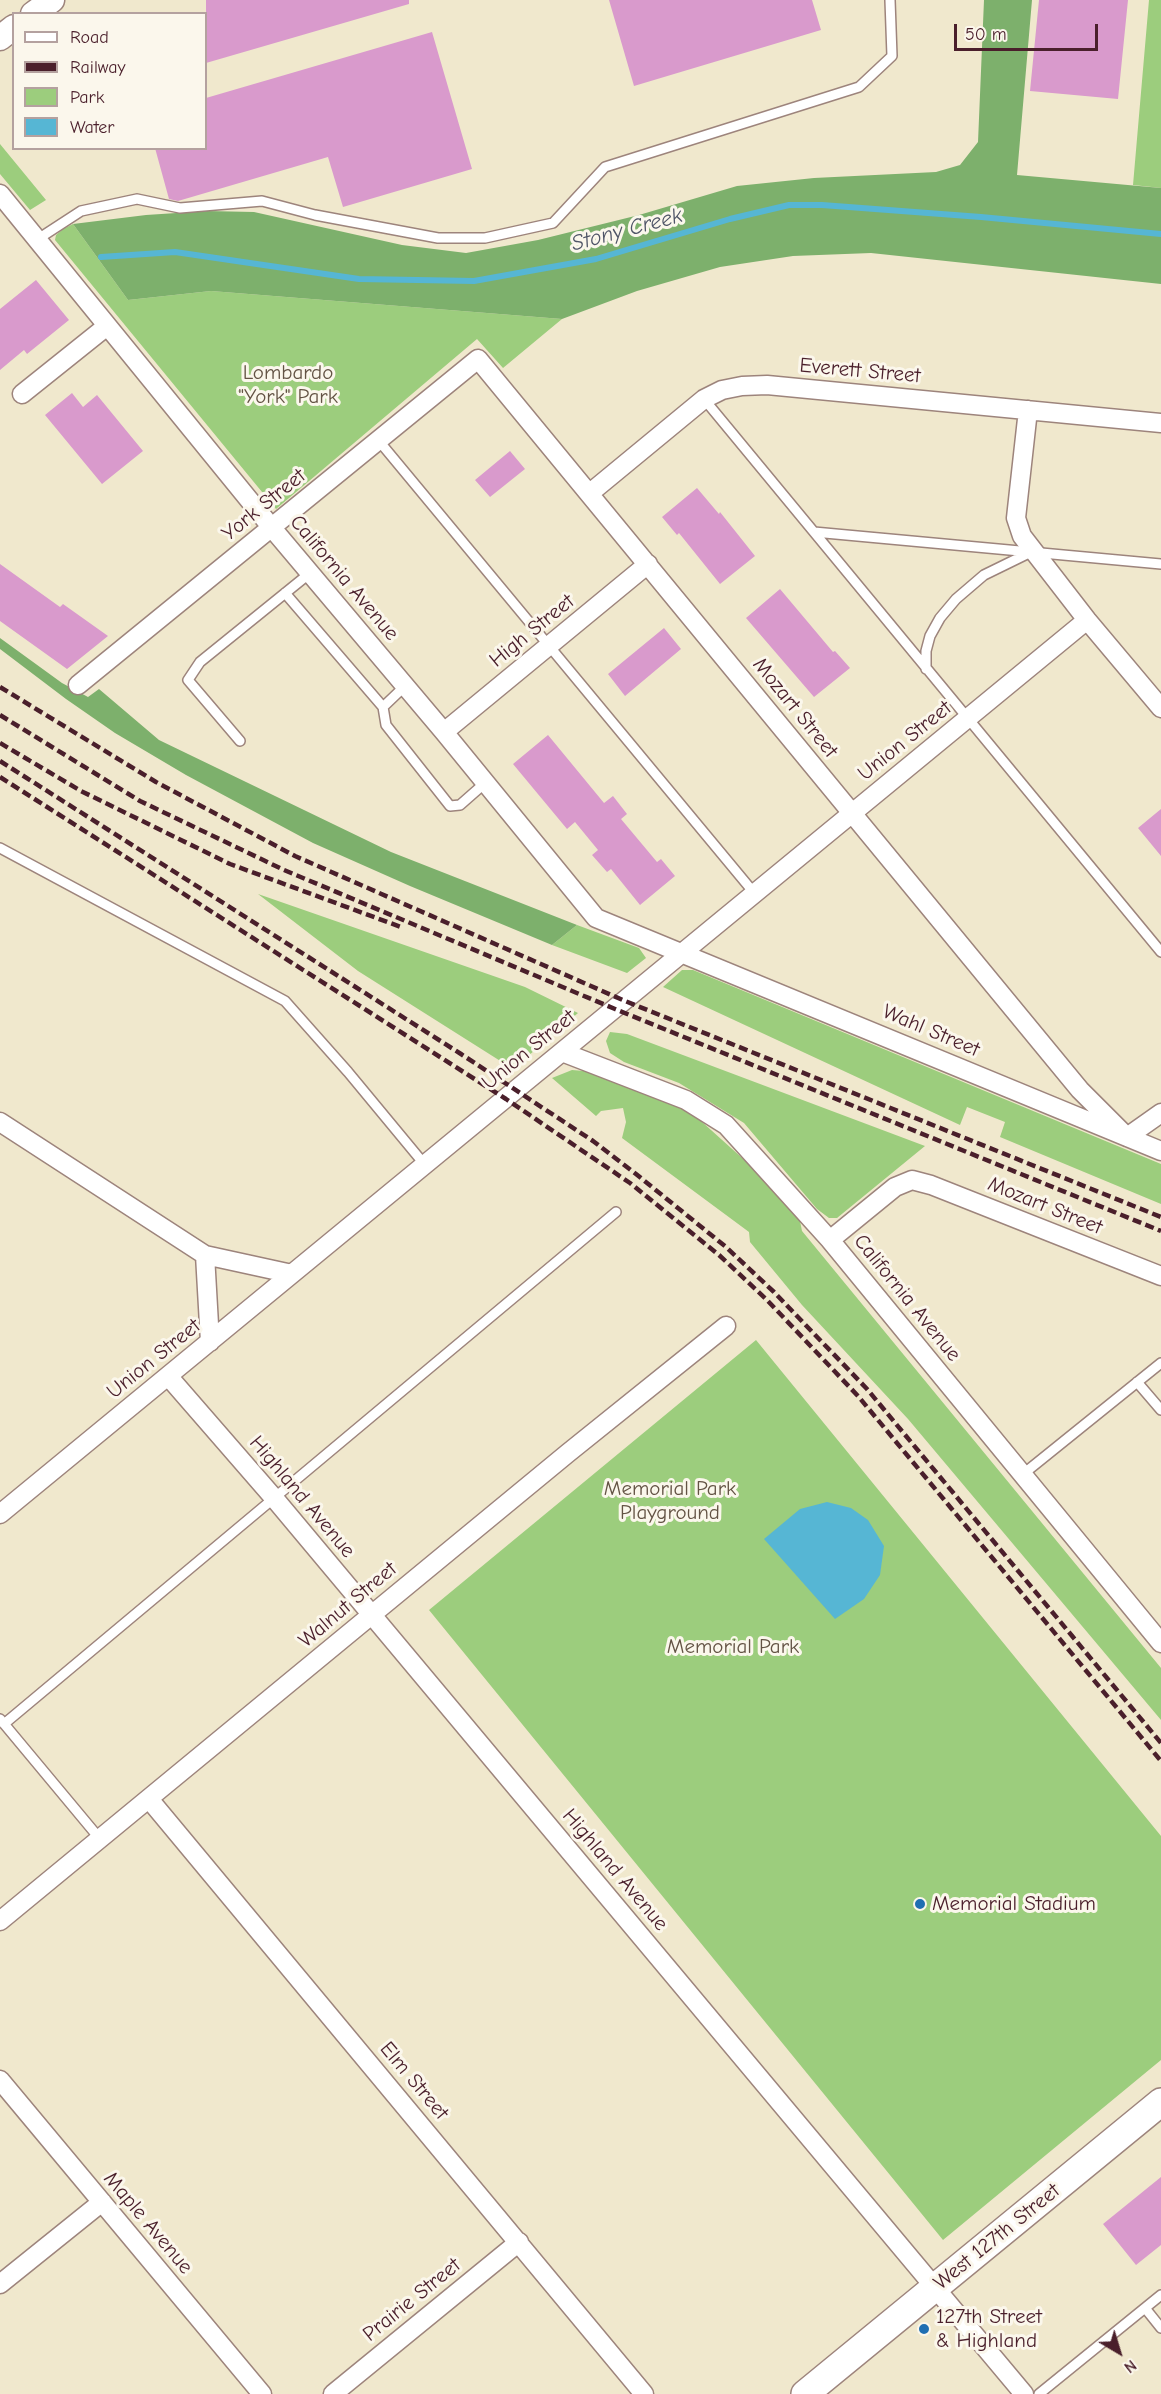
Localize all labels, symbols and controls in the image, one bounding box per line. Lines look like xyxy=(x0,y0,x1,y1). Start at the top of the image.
legend xyxy=(12,12,207,150)
scale bar xyxy=(957,12,1101,50)
text: 50 m xyxy=(965,24,1007,45)
text: Road xyxy=(70,27,109,48)
text: Railway xyxy=(70,57,126,78)
text: Park xyxy=(70,87,104,108)
text: Water xyxy=(70,117,114,138)
water label: Stony Creek xyxy=(569,202,685,258)
street label: Everett Street xyxy=(798,353,922,389)
park label: Lombardo "York" Park xyxy=(238,360,338,410)
street label: York Street xyxy=(217,464,311,546)
street label: California Avenue xyxy=(284,510,404,646)
street label: High Street xyxy=(484,589,580,673)
street label: Mozart Street xyxy=(747,653,843,763)
street label: Union Street xyxy=(853,696,957,786)
street label: Wahl Street xyxy=(879,999,983,1063)
street label: Union Street xyxy=(477,1005,581,1095)
street label: Mozart Street xyxy=(984,1172,1106,1240)
street label: California Avenue xyxy=(848,1229,966,1367)
street label: Union Street xyxy=(102,1314,206,1404)
street label: Highland Avenue xyxy=(244,1431,360,1563)
park label: Memorial Park Playground xyxy=(604,1476,736,1526)
street label: Walnut Street xyxy=(294,1557,402,1653)
park label: Memorial Park xyxy=(667,1634,799,1660)
street label: Highland Avenue xyxy=(557,1804,673,1936)
place label: Memorial Stadium xyxy=(932,1891,1096,1917)
marker: Memorial Stadium xyxy=(913,1897,927,1911)
street label: Elm Street xyxy=(374,2037,454,2125)
street label: Maple Avenue xyxy=(98,2167,198,2279)
street label: West 127th Street xyxy=(929,2178,1065,2296)
street label: Prairie Street xyxy=(358,2253,466,2347)
place label: 127th Street & Highland xyxy=(936,2304,1042,2354)
marker: 127th Street & Highland xyxy=(917,2322,931,2336)
north arrow xyxy=(1089,2322,1149,2382)
text: N xyxy=(1120,2356,1140,2376)

